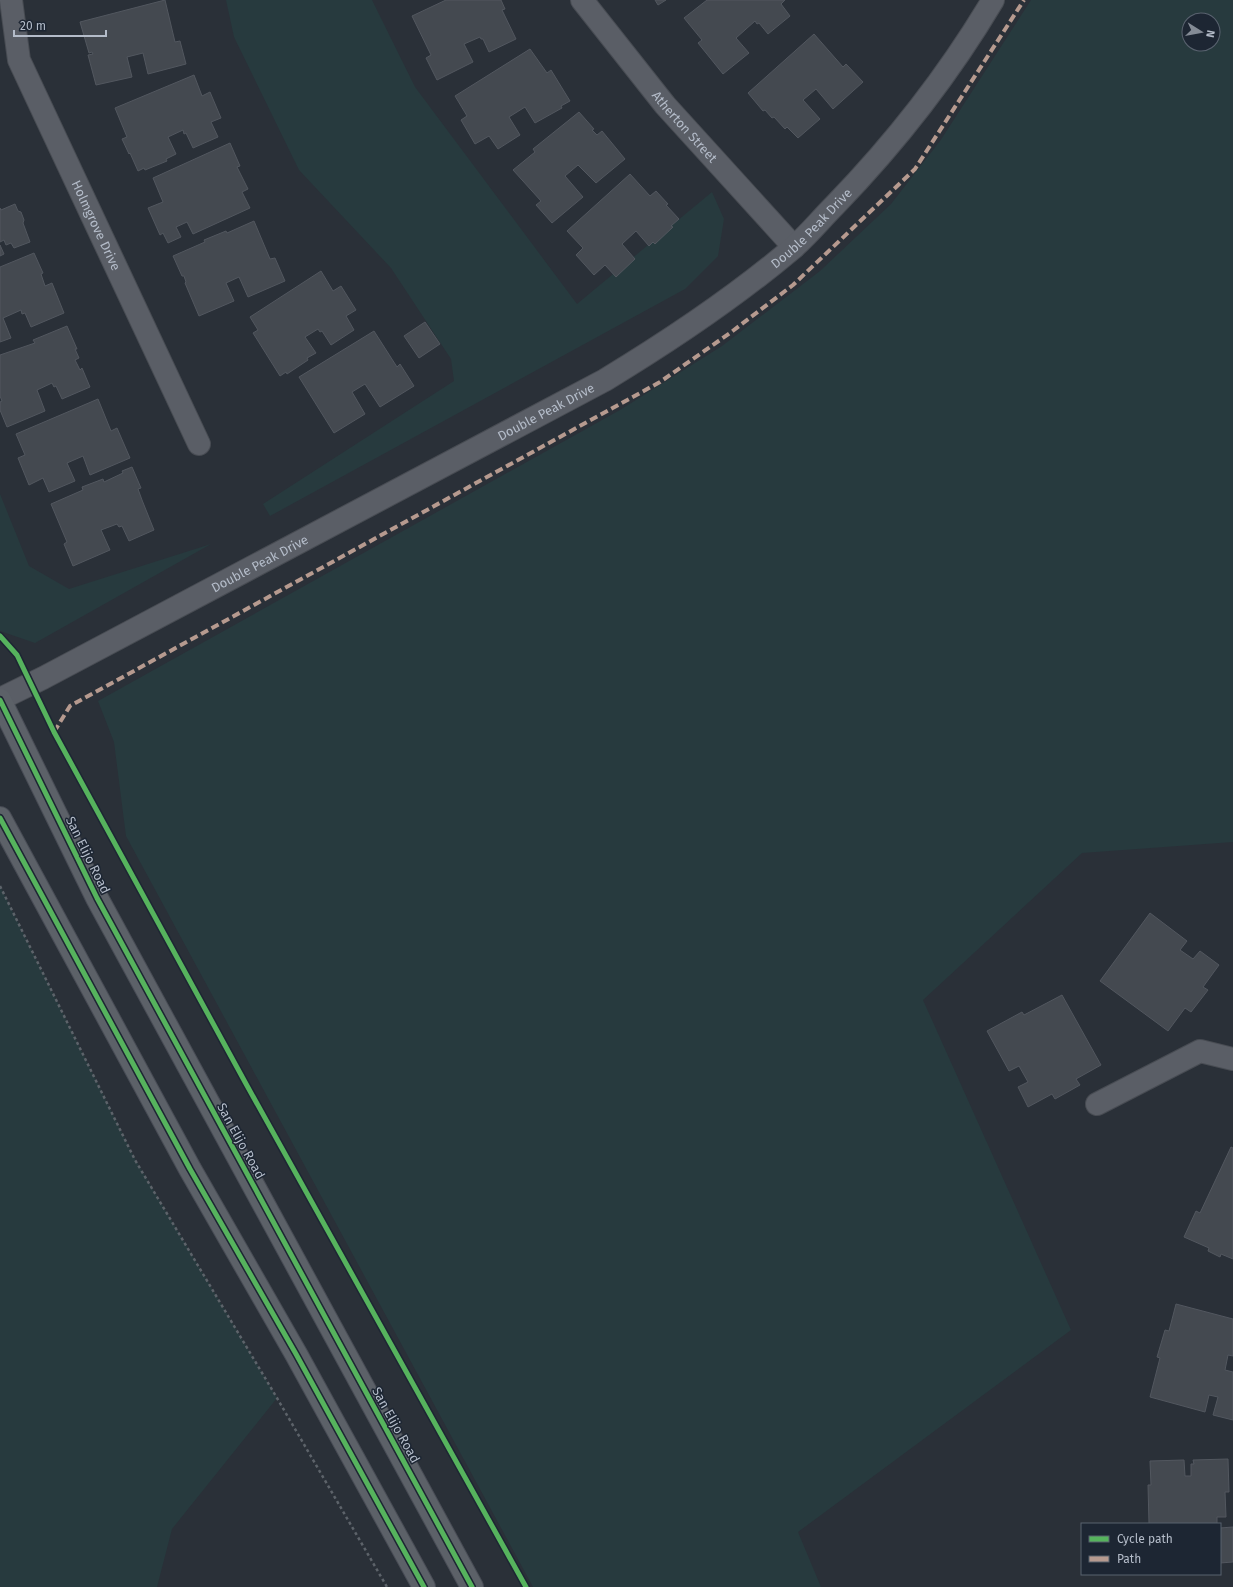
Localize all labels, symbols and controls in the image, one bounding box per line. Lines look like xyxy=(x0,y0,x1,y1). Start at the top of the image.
scale bar xyxy=(14,12,106,38)
north arrow xyxy=(1181,12,1221,52)
text: 20 m xyxy=(20,19,46,33)
text: N xyxy=(1203,29,1217,39)
street label: Atherton Street xyxy=(649,88,721,165)
street label: Holmgrove Drive xyxy=(69,178,124,273)
street label: Double Peak Drive xyxy=(768,185,855,271)
street label: Double Peak Drive xyxy=(495,380,597,443)
street label: Double Peak Drive xyxy=(209,531,311,595)
street label: San Elijo Road xyxy=(63,814,113,896)
street label: San Elijo Road xyxy=(214,1101,268,1181)
street label: San Elijo Road xyxy=(369,1385,423,1465)
legend xyxy=(1081,1523,1221,1575)
text: Cycle path xyxy=(1117,1532,1173,1546)
text: Path xyxy=(1117,1552,1141,1566)

